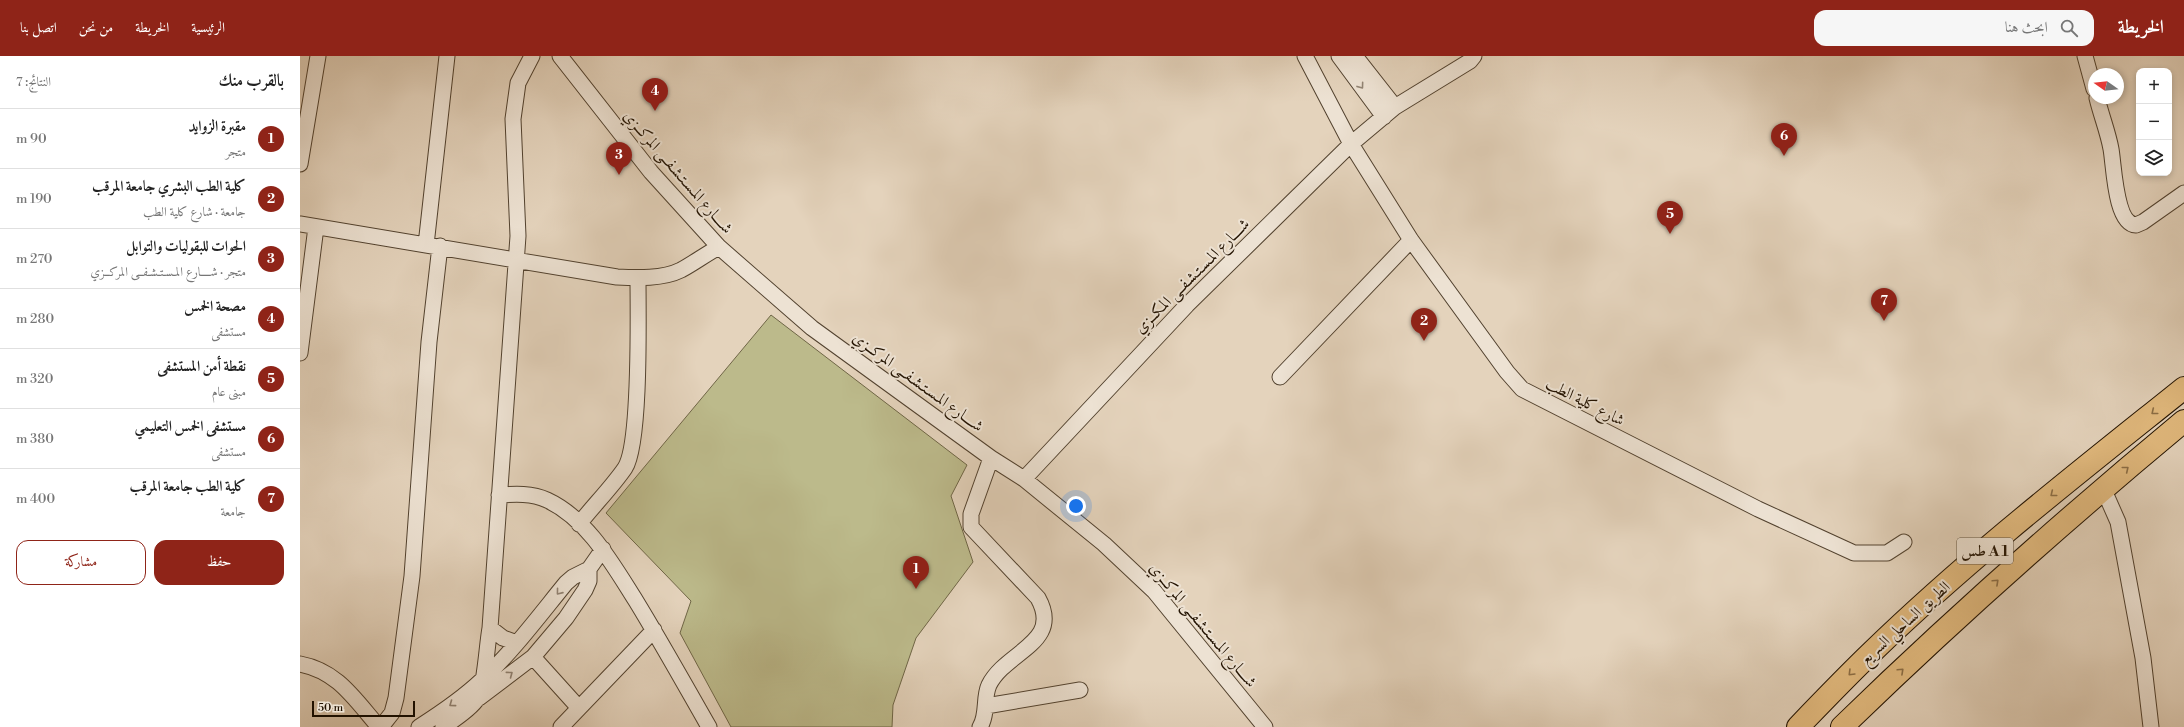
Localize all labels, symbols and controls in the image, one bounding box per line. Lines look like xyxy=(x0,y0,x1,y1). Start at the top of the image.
search box xyxy=(1814,10,2094,46)
text: الخريطة xyxy=(2118,15,2164,39)
icon: search xyxy=(2058,17,2080,39)
text: ابحث هنا xyxy=(2005,18,2048,37)
text: اتصل بنا xyxy=(20,19,57,37)
text: من نحن xyxy=(79,19,113,37)
text: الخريطة xyxy=(135,19,169,37)
text: الرئيسية xyxy=(191,19,225,37)
north arrow xyxy=(2088,68,2124,104)
map controls xyxy=(2136,68,2172,176)
button: + xyxy=(2136,68,2172,104)
text: بالقرب منك xyxy=(218,70,284,92)
text: النتائج: 7 xyxy=(16,74,51,90)
pin: 4 xyxy=(642,78,668,111)
one-way arrow xyxy=(1356,82,1363,89)
button: − xyxy=(2136,104,2172,140)
street label: شــــارع المـسـتـشـفــى المركــزي xyxy=(617,106,737,240)
text: مقبرة الزوايد xyxy=(188,117,246,136)
pin: 6 xyxy=(1771,123,1797,156)
text: 90 m xyxy=(16,131,47,147)
text: 1 xyxy=(268,131,274,147)
button: layers xyxy=(2136,140,2172,176)
pin: 3 xyxy=(606,142,632,175)
text: متجر xyxy=(225,144,246,160)
text: كلية الطب البشري جامعة المرقب xyxy=(92,177,246,196)
text: 190 m xyxy=(16,191,52,207)
text: 2 xyxy=(267,191,275,207)
pin: 5 xyxy=(1657,201,1683,234)
text: جامعة · شارع كلية الطب xyxy=(143,204,246,220)
street label: شــــارع المـسـتـشـفــى المكــزي xyxy=(1130,214,1256,340)
text: الحوات للبقوليات والتوابل xyxy=(126,237,246,256)
text: 270 m xyxy=(16,251,52,267)
text: 3 xyxy=(267,251,275,267)
text: متجر · شــــارع المـسـتـشـفــى المركــزي xyxy=(90,264,246,280)
pin: 7 xyxy=(1871,288,1897,321)
text: مصحة الخمس xyxy=(184,297,246,316)
pin: 2 xyxy=(1411,308,1437,341)
text: 280 m xyxy=(16,311,54,327)
text: 4 xyxy=(267,311,275,327)
text: مستشفى xyxy=(211,324,246,340)
street label: شــــارع المـسـتـشـفــى المركــزي xyxy=(847,328,987,439)
text: نقطة أمن المستشفى xyxy=(157,357,246,376)
text: 320 m xyxy=(16,371,53,387)
text: 5 xyxy=(267,371,275,387)
street label: شارع كلية الطب xyxy=(1541,374,1628,433)
text: مبنى عام xyxy=(212,384,246,400)
one-way arrow xyxy=(2151,407,2158,414)
text: مستشفى الخمس التعليمي xyxy=(135,417,246,436)
text: 380 m xyxy=(16,431,54,447)
text: 6 xyxy=(267,431,275,447)
text: مستشفى xyxy=(211,444,246,460)
one-way arrow xyxy=(2121,467,2128,474)
text: كلية الطب جامعة المرقب xyxy=(129,477,246,496)
one-way arrow xyxy=(2050,489,2057,496)
text: 400 m xyxy=(16,491,55,507)
text: 7 xyxy=(267,491,275,507)
your location xyxy=(1066,496,1086,516)
text: جامعة xyxy=(220,504,246,520)
road number: طس A 1 xyxy=(1957,538,2013,564)
button: مشاركة xyxy=(16,540,146,585)
button: حفظ xyxy=(154,540,284,585)
pin: 1 xyxy=(903,556,929,589)
street label: شــــارع المـسـتـشـفــى المركــزي xyxy=(1143,558,1261,694)
street label: الطريق الساحلي السريع xyxy=(1855,577,1958,673)
one-way arrow xyxy=(1991,579,1999,587)
one-way arrow xyxy=(556,587,563,594)
one-way arrow xyxy=(1848,668,1856,676)
one-way arrow xyxy=(1896,668,1904,676)
one-way arrow xyxy=(505,672,512,679)
scale bar xyxy=(312,699,415,718)
one-way arrow xyxy=(449,700,456,707)
text: 50 m xyxy=(318,701,343,715)

